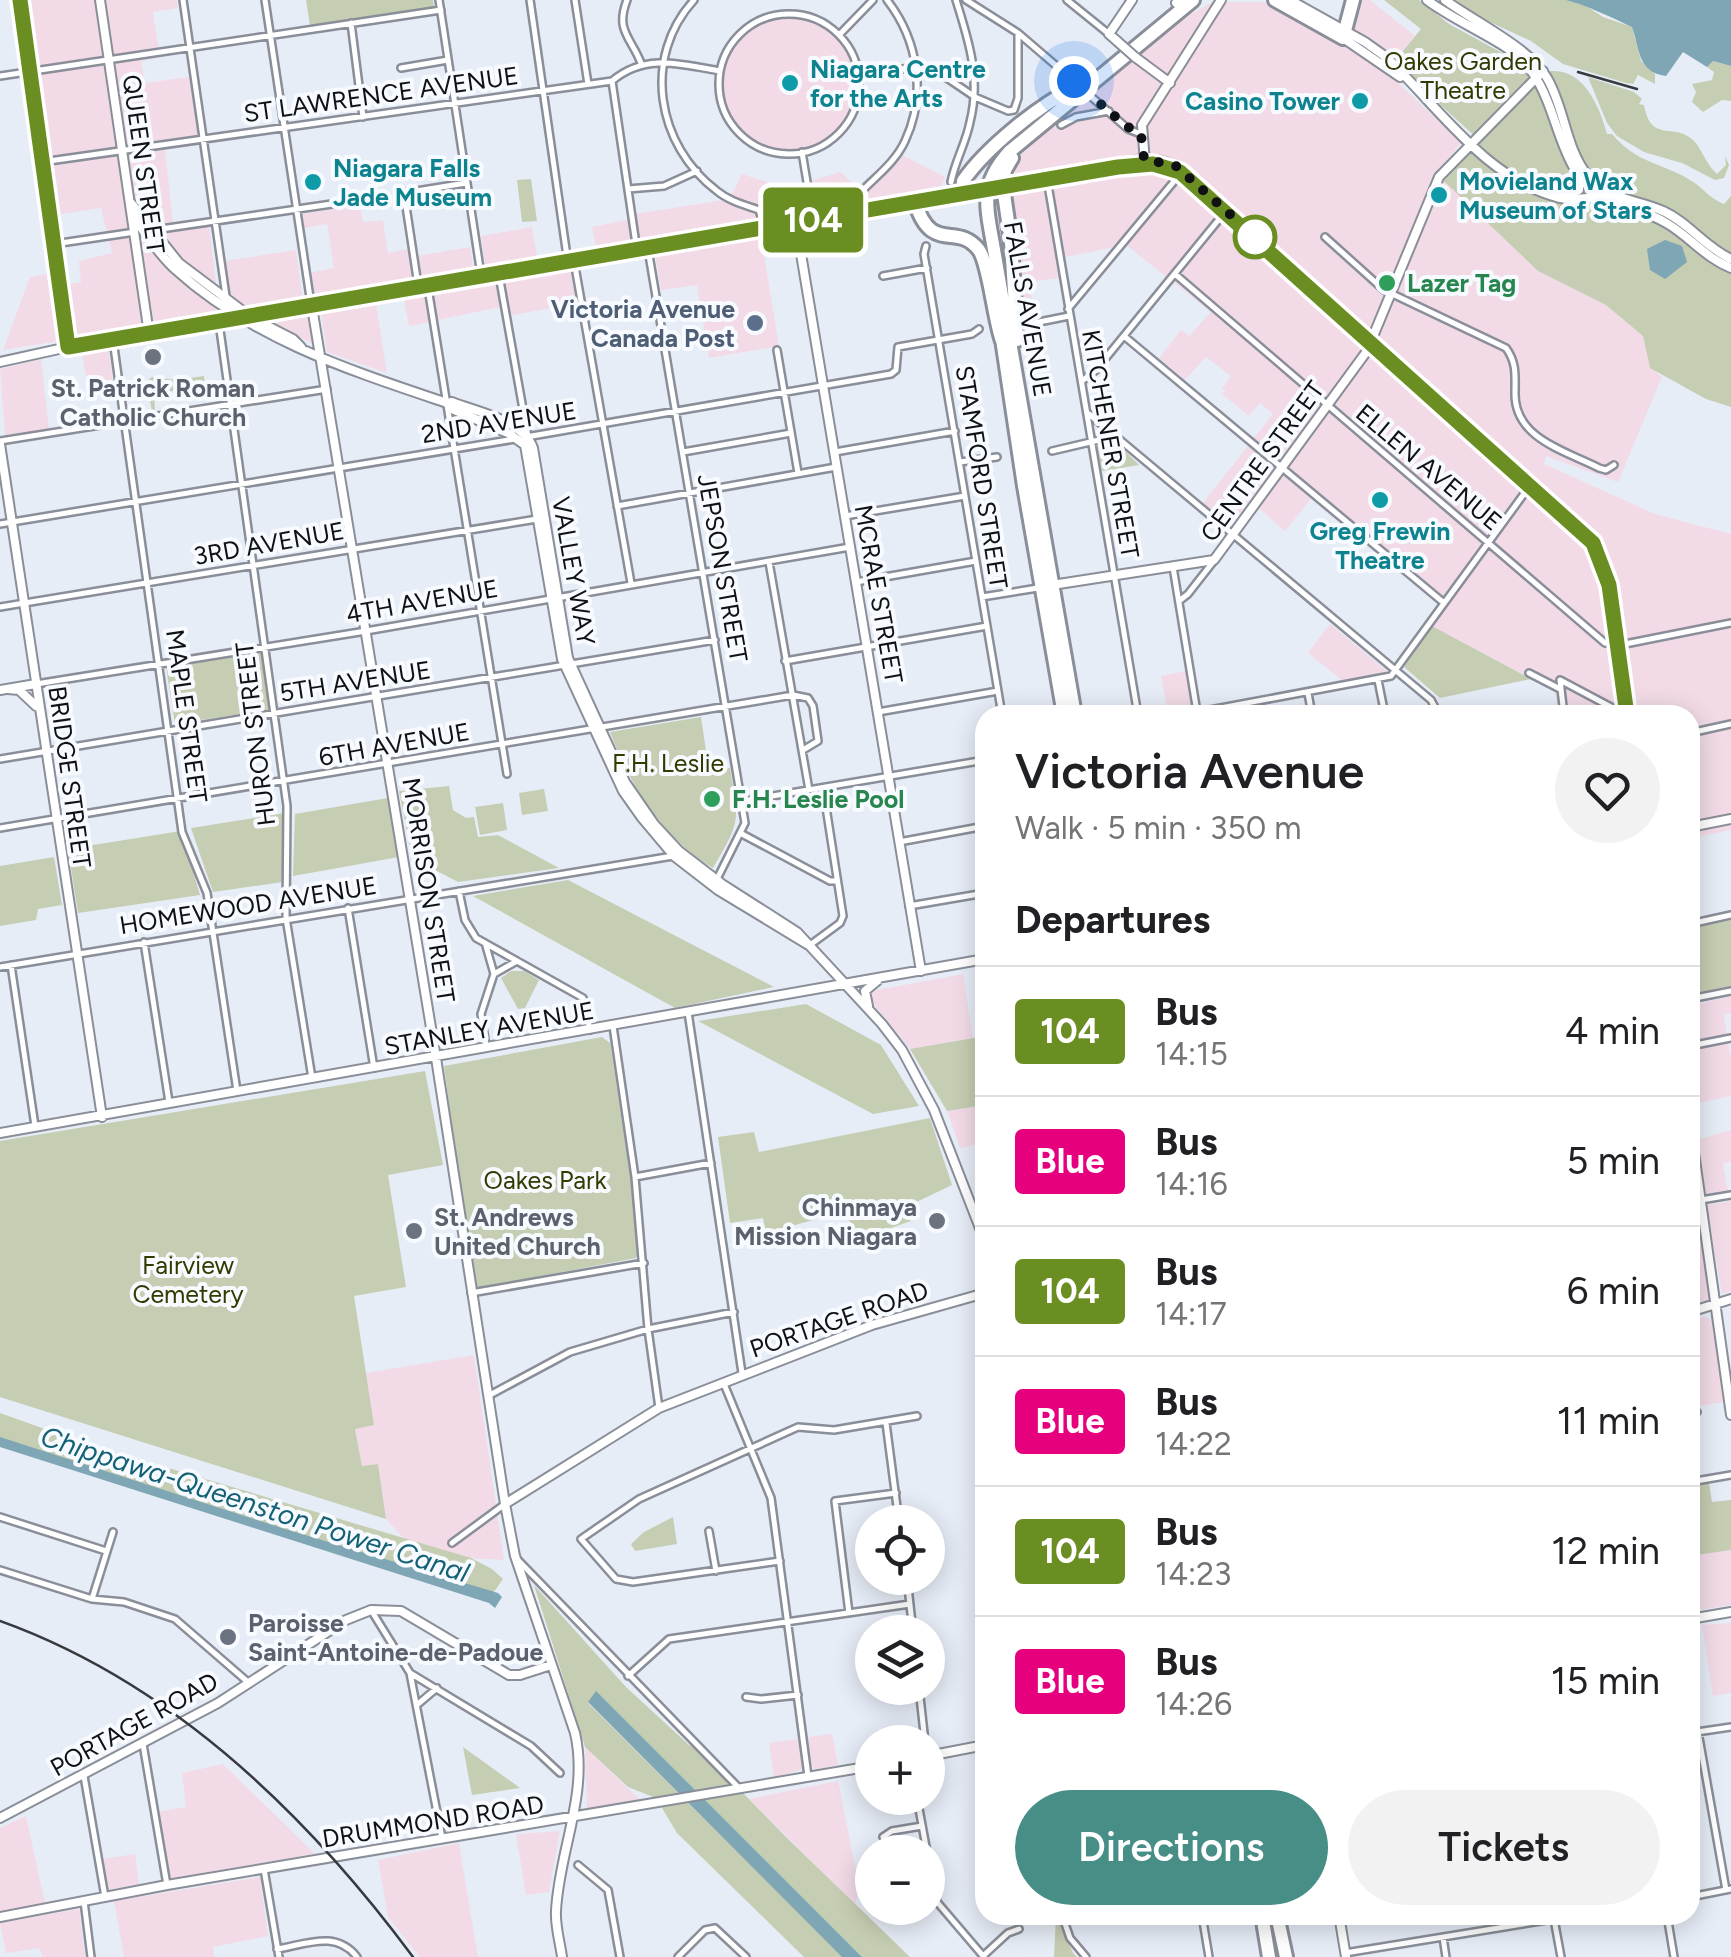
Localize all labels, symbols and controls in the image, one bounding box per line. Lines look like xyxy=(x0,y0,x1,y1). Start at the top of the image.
park label: Oakes Garden Theatre xyxy=(1384,46,1542,105)
place label: Niagara Centre for the Arts xyxy=(810,54,986,113)
your location xyxy=(1049,56,1099,106)
street label: ST LAWRENCE AVENUE xyxy=(242,60,520,128)
marker: Niagara Centre for the Arts xyxy=(779,72,801,94)
street label: QUEEN STREET xyxy=(117,73,171,256)
place label: Casino Tower xyxy=(1185,86,1341,116)
marker: Casino Tower xyxy=(1349,90,1371,112)
place label: Niagara Falls Jade Museum xyxy=(333,153,492,212)
place label: Movieland Wax Museum of Stars xyxy=(1459,166,1652,225)
marker: Niagara Falls Jade Museum xyxy=(302,171,324,193)
marker: Movieland Wax Museum of Stars xyxy=(1428,184,1450,206)
line badge: 104 xyxy=(756,188,870,252)
text: 104 xyxy=(783,199,843,241)
unlabelled marker xyxy=(1234,216,1276,258)
street label: FALLS AVENUE xyxy=(998,219,1058,399)
place label: Lazer Tag xyxy=(1407,268,1516,298)
marker: Lazer Tag xyxy=(1376,272,1398,294)
place label: Victoria Avenue Canada Post xyxy=(551,294,735,353)
marker: Victoria Avenue Canada Post xyxy=(744,312,766,334)
street label: KITCHENER STREET xyxy=(1076,327,1146,561)
marker: St. Patrick Roman Catholic Church xyxy=(142,346,164,368)
street label: STAMFORD STREET xyxy=(950,363,1015,591)
place label: St. Patrick Roman Catholic Church xyxy=(51,373,255,432)
street label: CENTRE STREET xyxy=(1194,375,1330,547)
street label: 2ND AVENUE xyxy=(419,395,579,449)
street label: ELLEN AVENUE xyxy=(1350,397,1508,537)
street label: JEPSON STREET xyxy=(692,472,754,665)
marker: Greg Frewin Theatre xyxy=(1369,489,1391,511)
street label: VALLEY WAY xyxy=(546,494,602,648)
street label: MCRAE STREET xyxy=(849,502,910,686)
street label: 3RD AVENUE xyxy=(191,515,347,571)
place label: Greg Frewin Theatre xyxy=(1310,516,1450,575)
street label: 4TH AVENUE xyxy=(344,573,500,629)
street label: MAPLE STREET xyxy=(160,627,214,805)
street label: HURON STREET xyxy=(229,640,281,828)
street label: 5TH AVENUE xyxy=(277,654,433,708)
street label: BRIDGE STREET xyxy=(42,684,98,870)
street label: 6TH AVENUE xyxy=(316,716,472,772)
button: heart xyxy=(1555,738,1660,843)
text: Victoria Avenue xyxy=(1015,742,1364,800)
park label: F.H. Leslie xyxy=(612,748,724,778)
street label: MORRISON STREET xyxy=(396,775,462,1005)
place label: F.H. Leslie Pool xyxy=(732,784,904,814)
marker: F.H. Leslie Pool xyxy=(701,788,723,810)
text: Walk · 5 min · 350 m xyxy=(1015,809,1301,847)
street label: HOMEWOOD AVENUE xyxy=(117,870,379,940)
text: Departures xyxy=(1015,897,1210,943)
text: Bus xyxy=(1155,989,1218,1035)
street label: STANLEY AVENUE xyxy=(382,995,596,1061)
text: 4 min xyxy=(1565,1008,1660,1054)
text: 104 xyxy=(1040,1010,1100,1052)
text: 14:15 xyxy=(1155,1035,1228,1073)
text: Bus xyxy=(1155,1119,1218,1165)
text: 5 min xyxy=(1566,1138,1660,1184)
text: Blue xyxy=(1035,1140,1105,1182)
park label: Oakes Park xyxy=(483,1165,607,1195)
text: 14:16 xyxy=(1155,1165,1228,1203)
place label: Chinmaya Mission Niagara xyxy=(734,1192,917,1251)
place label: St. Andrews United Church xyxy=(434,1202,601,1261)
marker: Chinmaya Mission Niagara xyxy=(926,1210,948,1232)
marker: St. Andrews United Church xyxy=(403,1220,425,1242)
text: Bus xyxy=(1155,1249,1218,1295)
park label: Fairview Cemetery xyxy=(132,1250,244,1309)
text: 6 min xyxy=(1567,1268,1660,1314)
text: 104 xyxy=(1040,1270,1100,1312)
street label: PORTAGE ROAD xyxy=(746,1274,932,1364)
text: 14:17 xyxy=(1155,1295,1227,1333)
text: Bus xyxy=(1155,1379,1218,1425)
text: 11 min xyxy=(1557,1398,1660,1444)
text: Blue xyxy=(1035,1400,1105,1442)
water label: Chippawa-Queenston Power Canal xyxy=(37,1419,474,1590)
text: 14:22 xyxy=(1155,1425,1232,1463)
map controls xyxy=(855,1505,945,1925)
button: locate xyxy=(855,1505,945,1595)
text: Bus xyxy=(1155,1509,1218,1555)
text: 12 min xyxy=(1551,1528,1660,1574)
text: 104 xyxy=(1040,1530,1100,1572)
text: 14:23 xyxy=(1155,1555,1231,1593)
place label: Paroisse Saint-Antoine-de-Padoue xyxy=(248,1608,543,1667)
button: layers xyxy=(855,1615,945,1705)
marker: Paroisse Saint-Antoine-de-Padoue xyxy=(217,1626,239,1648)
text: Bus xyxy=(1155,1639,1218,1685)
text: 15 min xyxy=(1551,1658,1660,1704)
text: Blue xyxy=(1035,1660,1105,1702)
street label: PORTAGE ROAD xyxy=(45,1666,223,1782)
text: 14:26 xyxy=(1155,1685,1232,1723)
button: + xyxy=(855,1725,945,1815)
street label: DRUMMOND ROAD xyxy=(320,1789,546,1853)
button: Directions xyxy=(1015,1790,1328,1905)
button: Tickets xyxy=(1348,1790,1660,1905)
button: − xyxy=(855,1835,945,1925)

